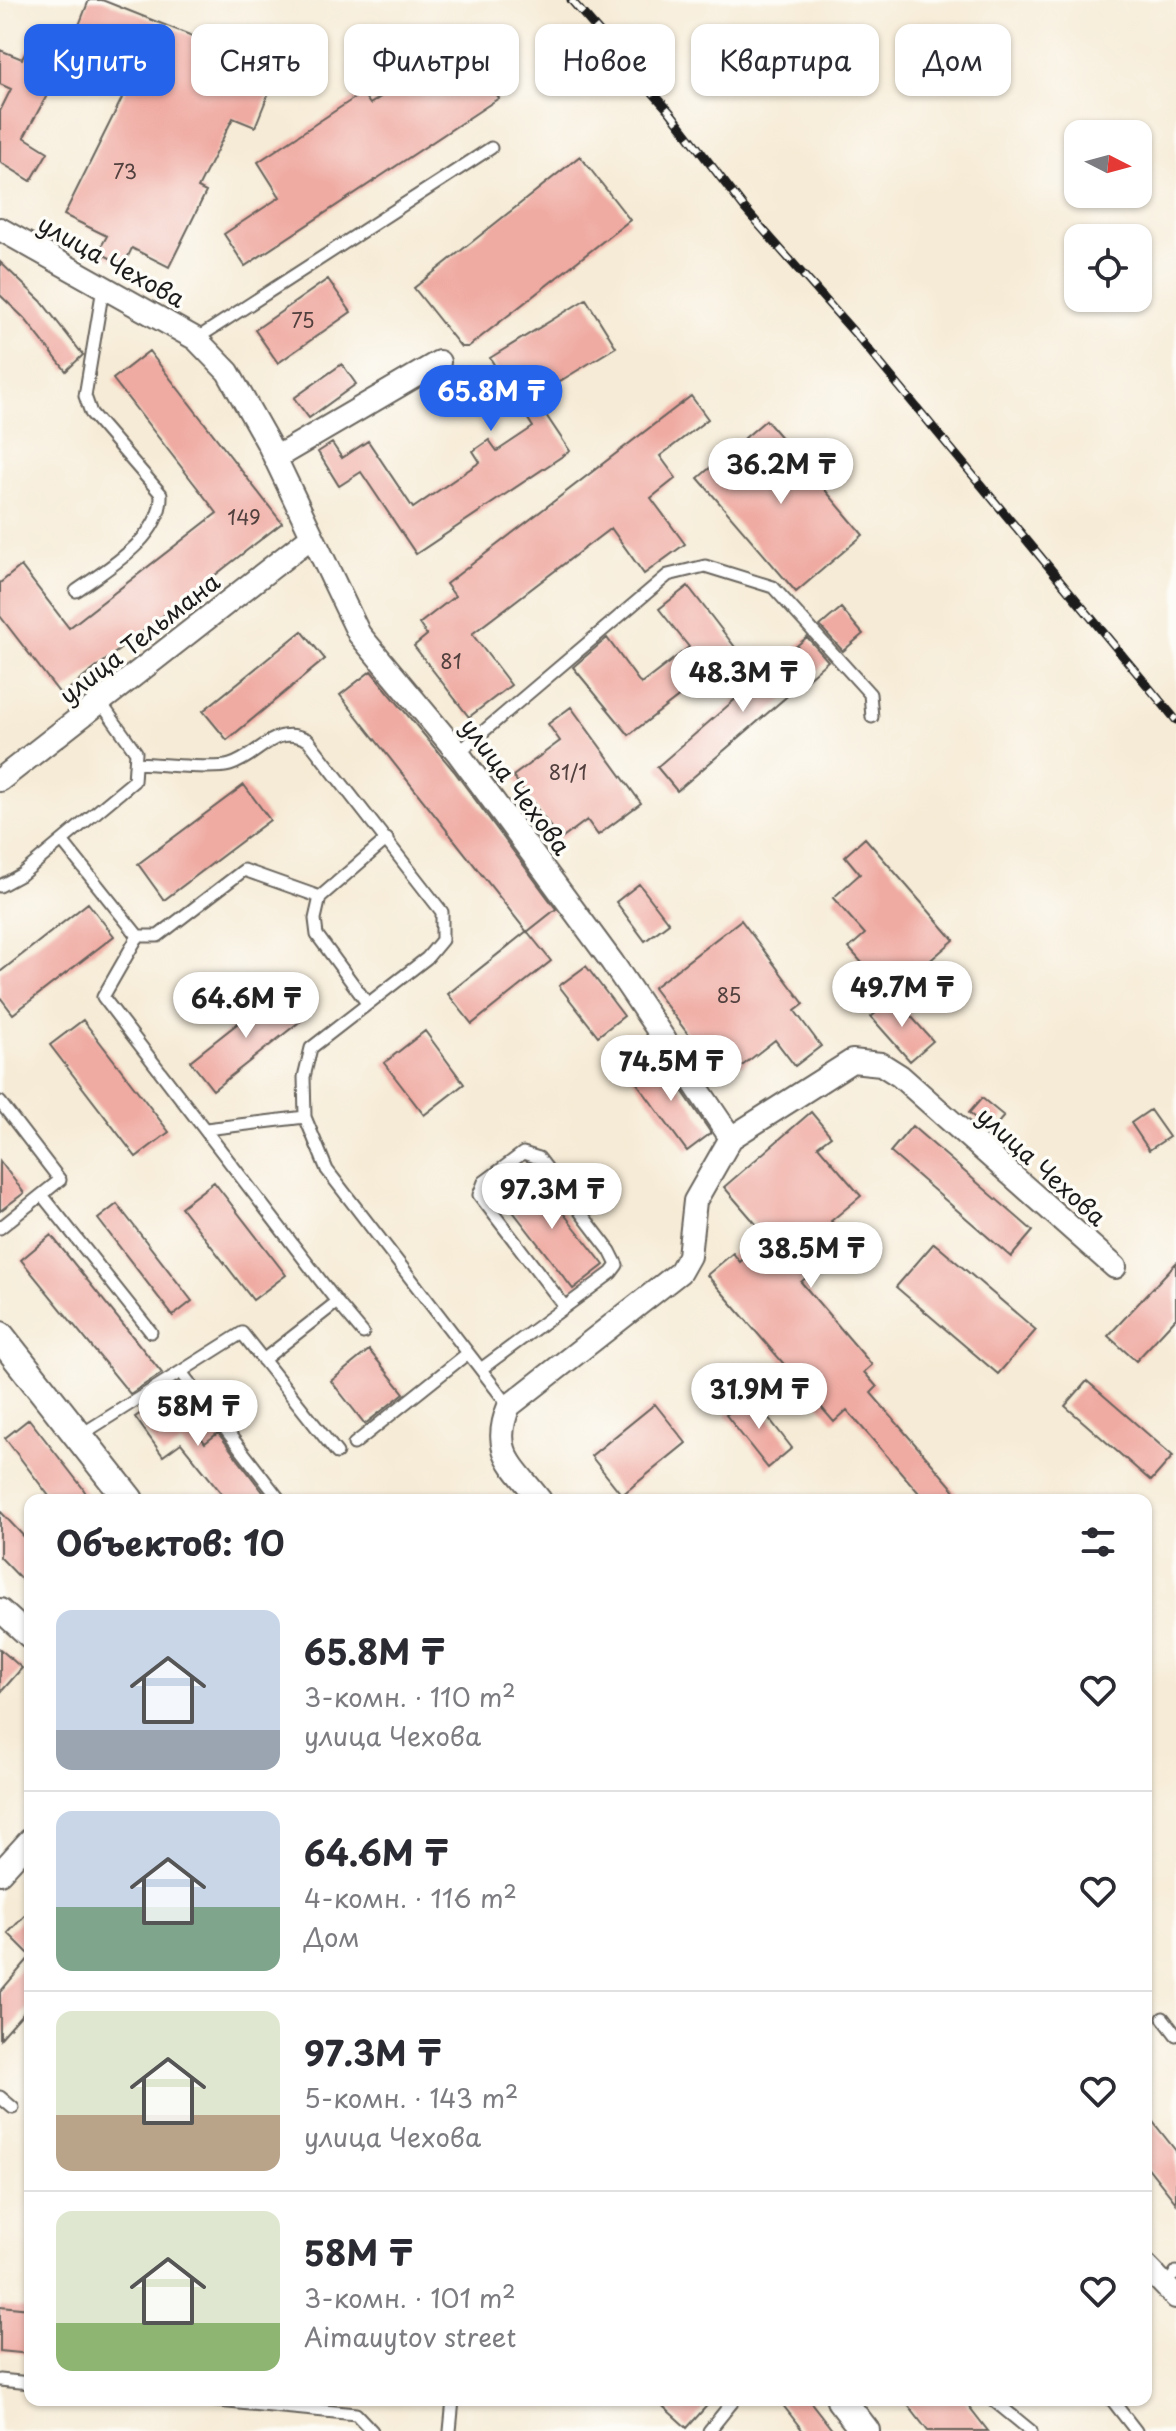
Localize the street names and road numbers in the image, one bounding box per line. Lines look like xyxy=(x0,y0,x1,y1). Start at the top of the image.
street label: улица Чехова xyxy=(32,205,192,316)
street label: улица Тельмана xyxy=(51,563,227,712)
street label: улица Чехова xyxy=(453,710,580,862)
street label: улица Чехова xyxy=(970,1097,1115,1234)

